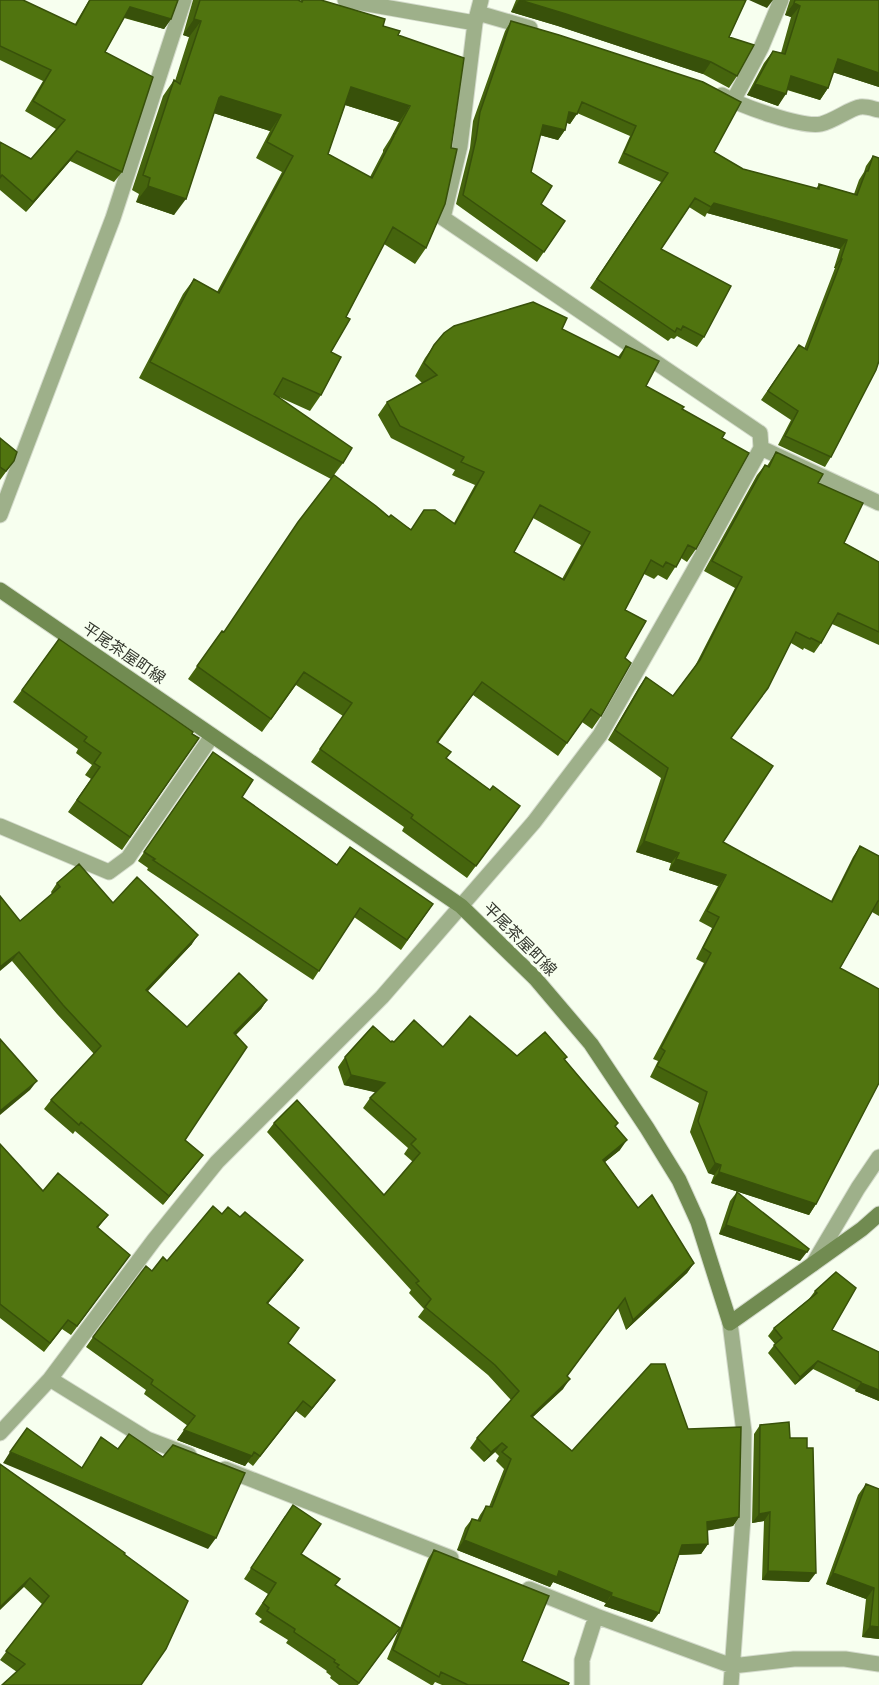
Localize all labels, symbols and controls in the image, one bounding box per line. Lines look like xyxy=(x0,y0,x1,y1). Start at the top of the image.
street label: 平尾茶屋町線 xyxy=(79,618,169,688)
street label: 平尾茶屋町線 xyxy=(479,898,561,980)

